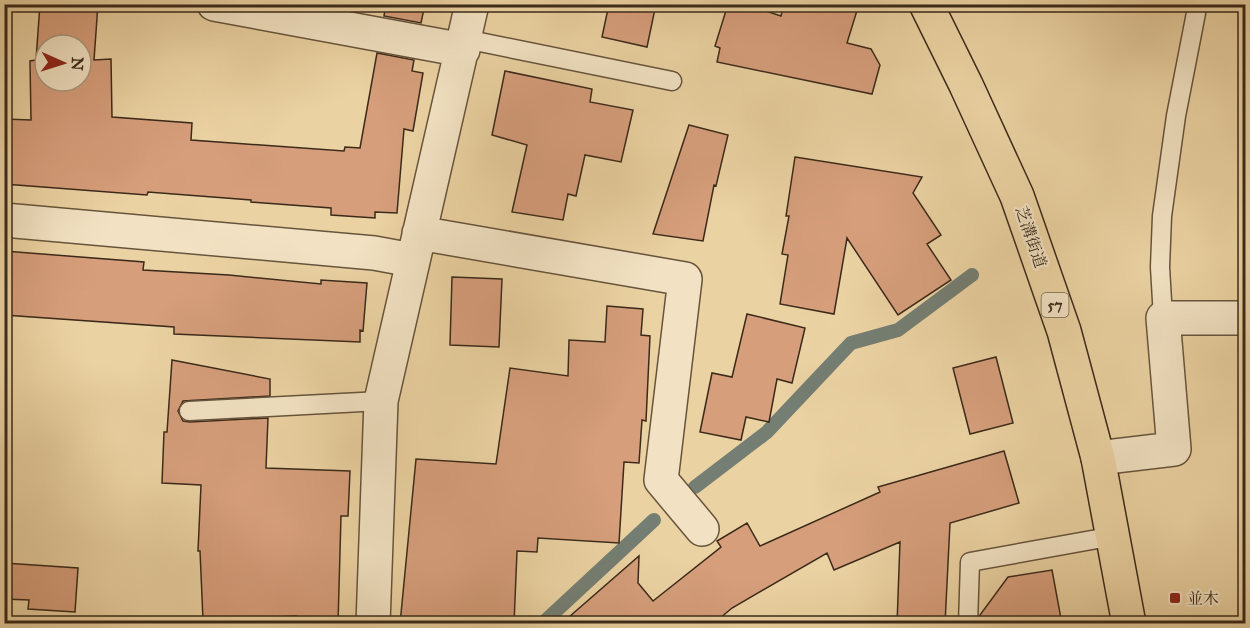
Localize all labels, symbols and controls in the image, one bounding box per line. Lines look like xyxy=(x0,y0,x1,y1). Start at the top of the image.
north arrow xyxy=(33,33,93,93)
text: N xyxy=(68,56,87,71)
street label: 芝溝街道 xyxy=(1012,204,1050,270)
road number: 57 xyxy=(1042,293,1068,317)
place label: 並木 xyxy=(1187,589,1219,608)
marker: 並木 xyxy=(1168,591,1182,605)

